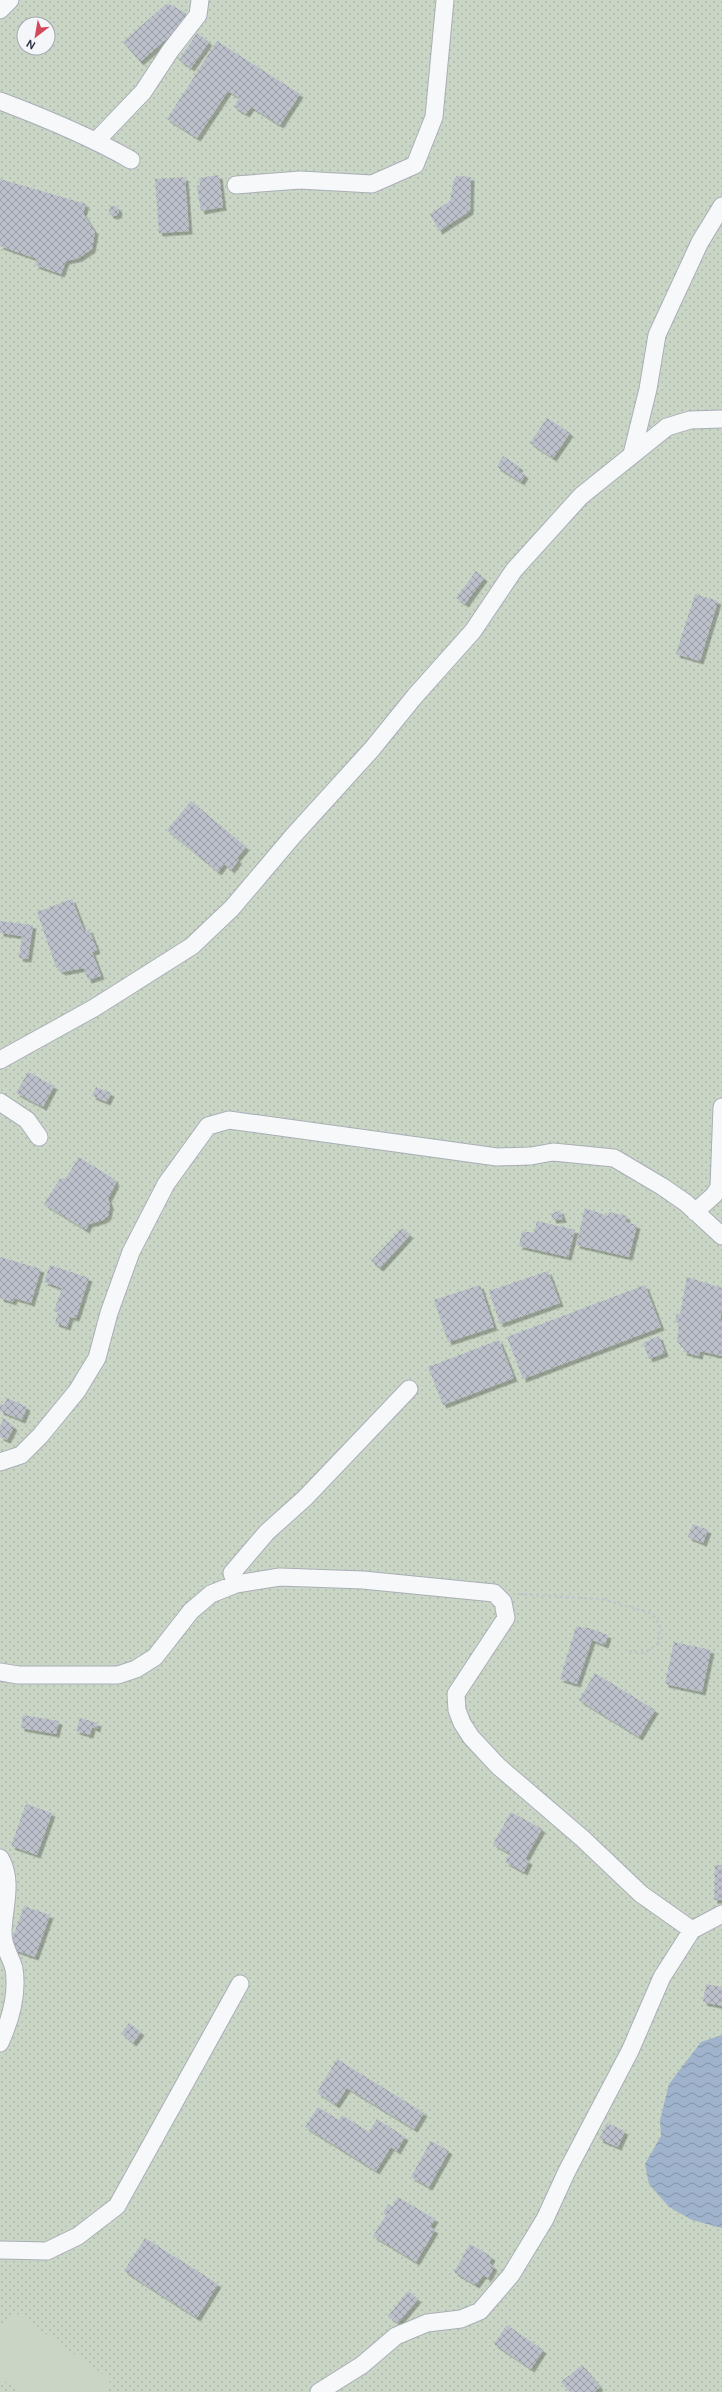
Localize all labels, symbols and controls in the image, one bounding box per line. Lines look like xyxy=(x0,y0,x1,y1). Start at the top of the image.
north arrow xyxy=(16,16,56,56)
text: N xyxy=(24,37,38,53)

